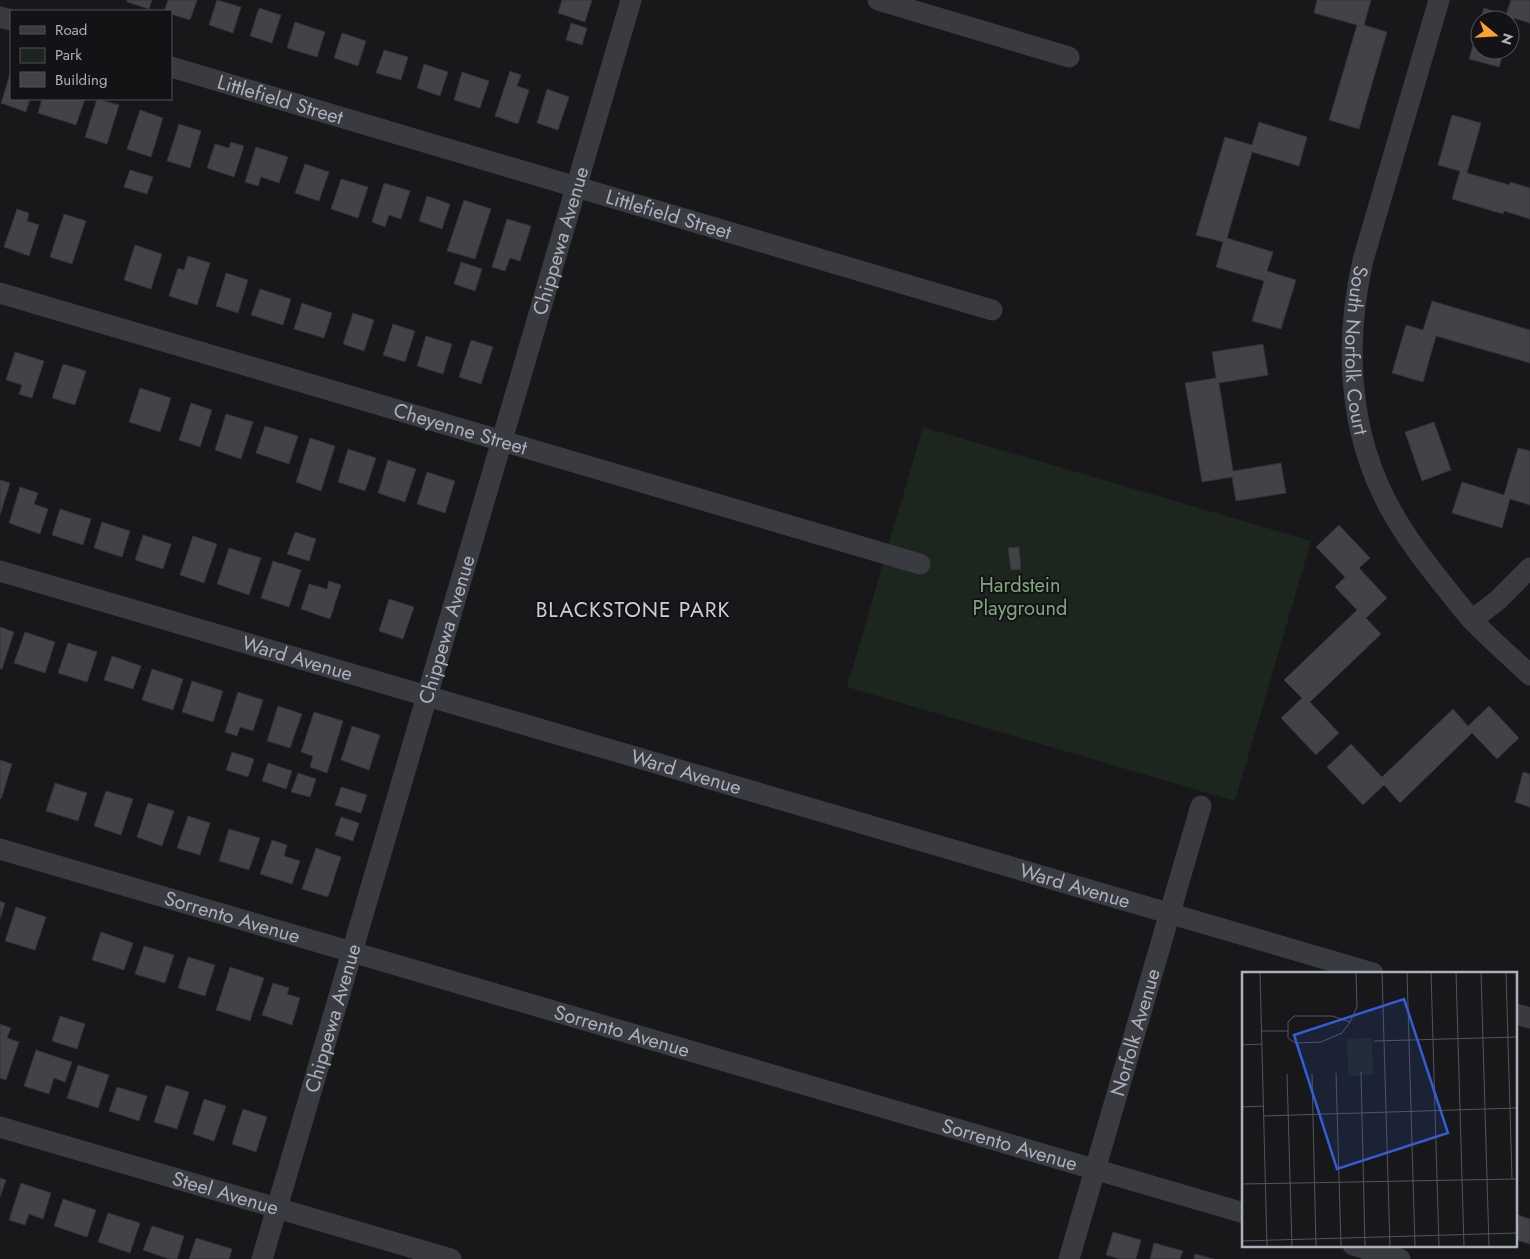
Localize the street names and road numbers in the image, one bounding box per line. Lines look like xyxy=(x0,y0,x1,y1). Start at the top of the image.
street label: Littlefield Street xyxy=(214,68,347,132)
street label: Chippewa Avenue xyxy=(525,163,596,319)
street label: Littlefield Street xyxy=(602,182,735,247)
street label: South Norfolk Court xyxy=(1337,263,1375,438)
street label: Cheyenne Street xyxy=(390,396,531,463)
street label: Chippewa Avenue xyxy=(411,552,483,707)
street label: Ward Avenue xyxy=(239,629,356,689)
street label: Ward Avenue xyxy=(627,742,745,802)
street label: Ward Avenue xyxy=(1016,856,1134,916)
street label: Sorrento Avenue xyxy=(161,884,303,951)
street label: Chippewa Avenue xyxy=(298,940,369,1096)
street label: Norfolk Avenue xyxy=(1103,965,1168,1100)
street label: Sorrento Avenue xyxy=(550,998,693,1065)
street label: Sorrento Avenue xyxy=(938,1111,1081,1179)
street label: Steel Avenue xyxy=(169,1164,282,1223)

